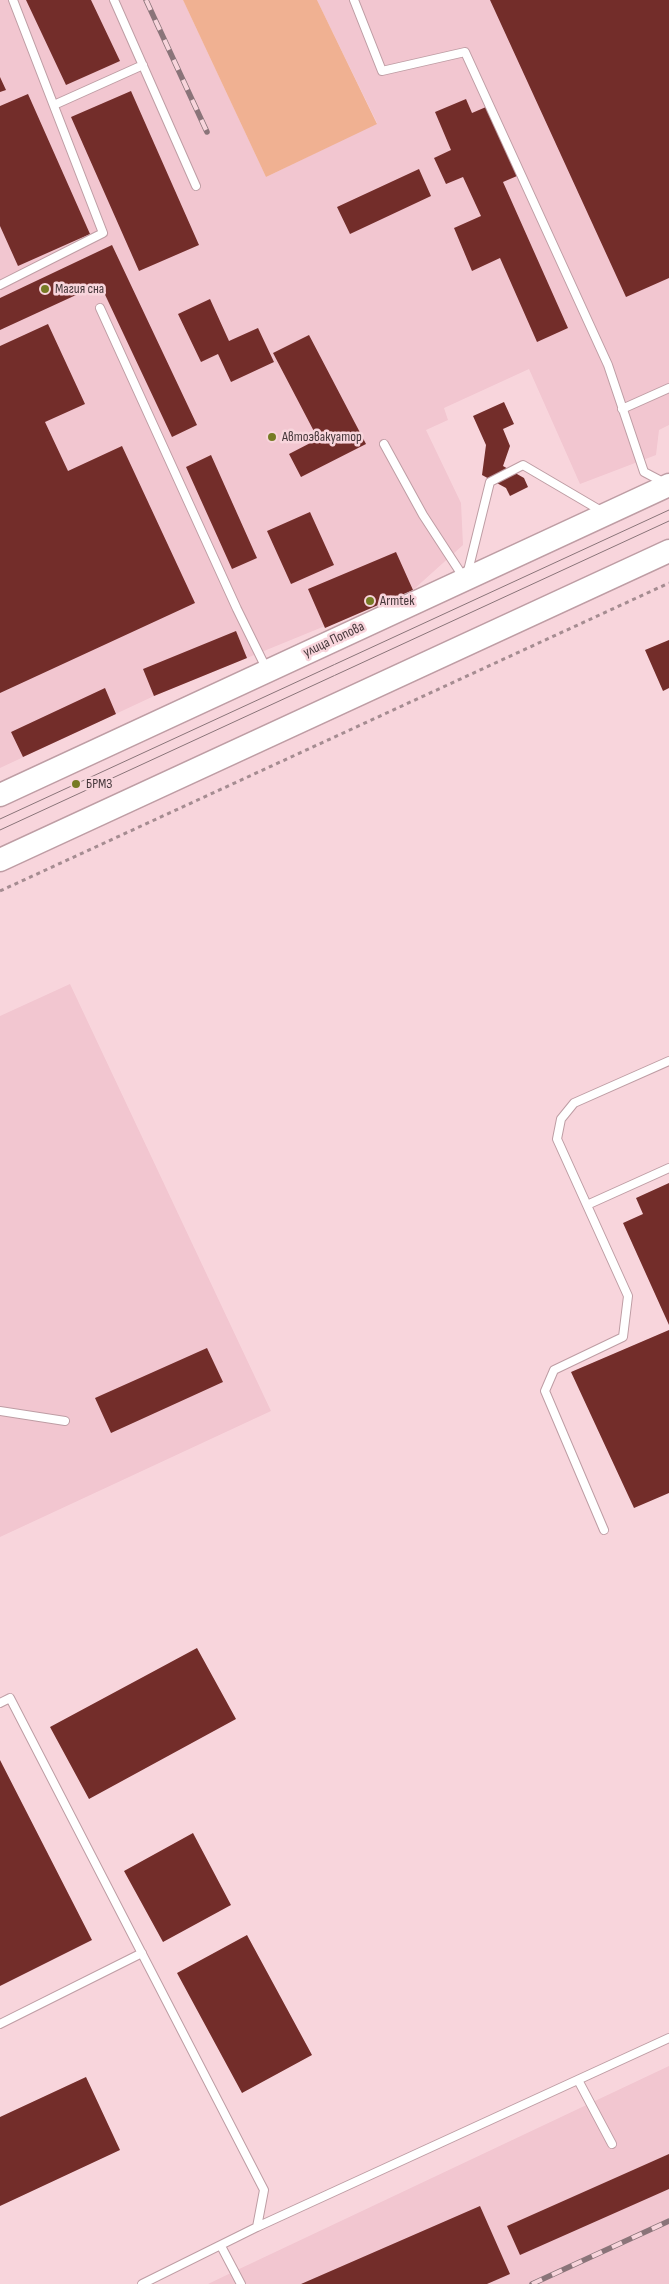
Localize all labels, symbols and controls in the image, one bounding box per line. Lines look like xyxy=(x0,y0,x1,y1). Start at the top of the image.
place label: Магия сна xyxy=(55,281,104,297)
marker: Магия сна xyxy=(39,283,51,295)
place label: Автоэвакуатор xyxy=(282,429,362,445)
marker: Автоэвакуатор xyxy=(266,431,278,443)
place label: Armtek xyxy=(380,593,414,609)
marker: Armtek xyxy=(364,595,376,607)
street label: улица Попова xyxy=(301,619,367,661)
place label: БРМЗ xyxy=(86,776,113,792)
marker: БРМЗ xyxy=(70,778,82,790)

